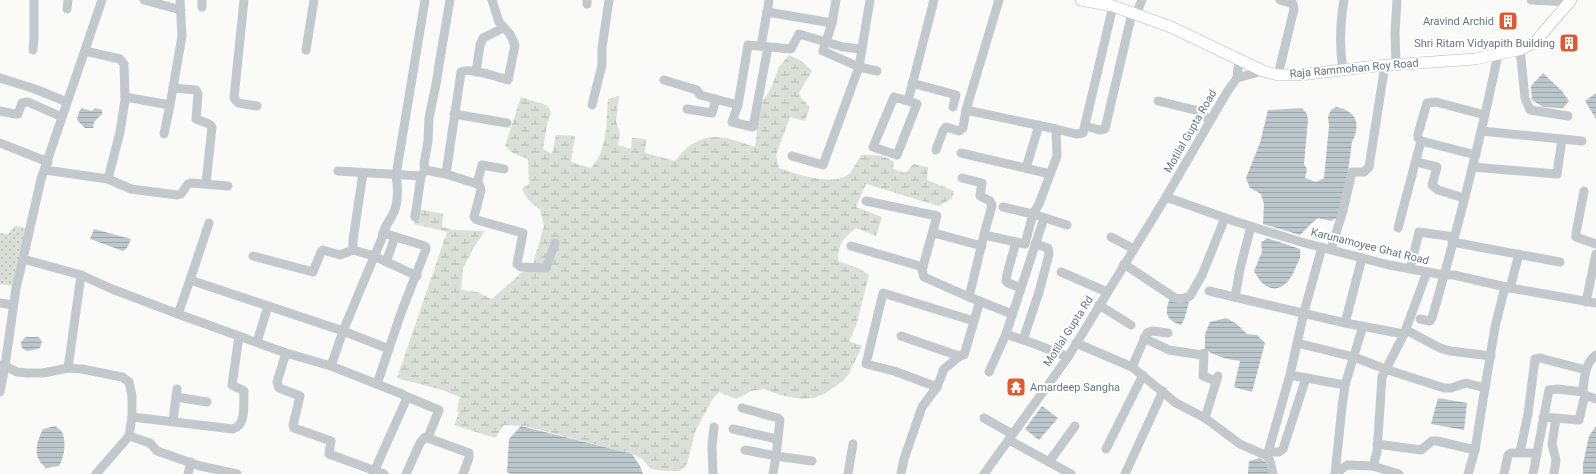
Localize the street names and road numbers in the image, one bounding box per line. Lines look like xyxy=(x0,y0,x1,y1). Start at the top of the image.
street label: Raja Rammohan Roy Road xyxy=(1289,56,1419,81)
street label: Motilal Gupta Road xyxy=(1161,88,1219,175)
street label: Karunamoyee Ghat Road xyxy=(1309,226,1430,267)
street label: Motilal Gupta Rd xyxy=(1041,294,1096,369)

